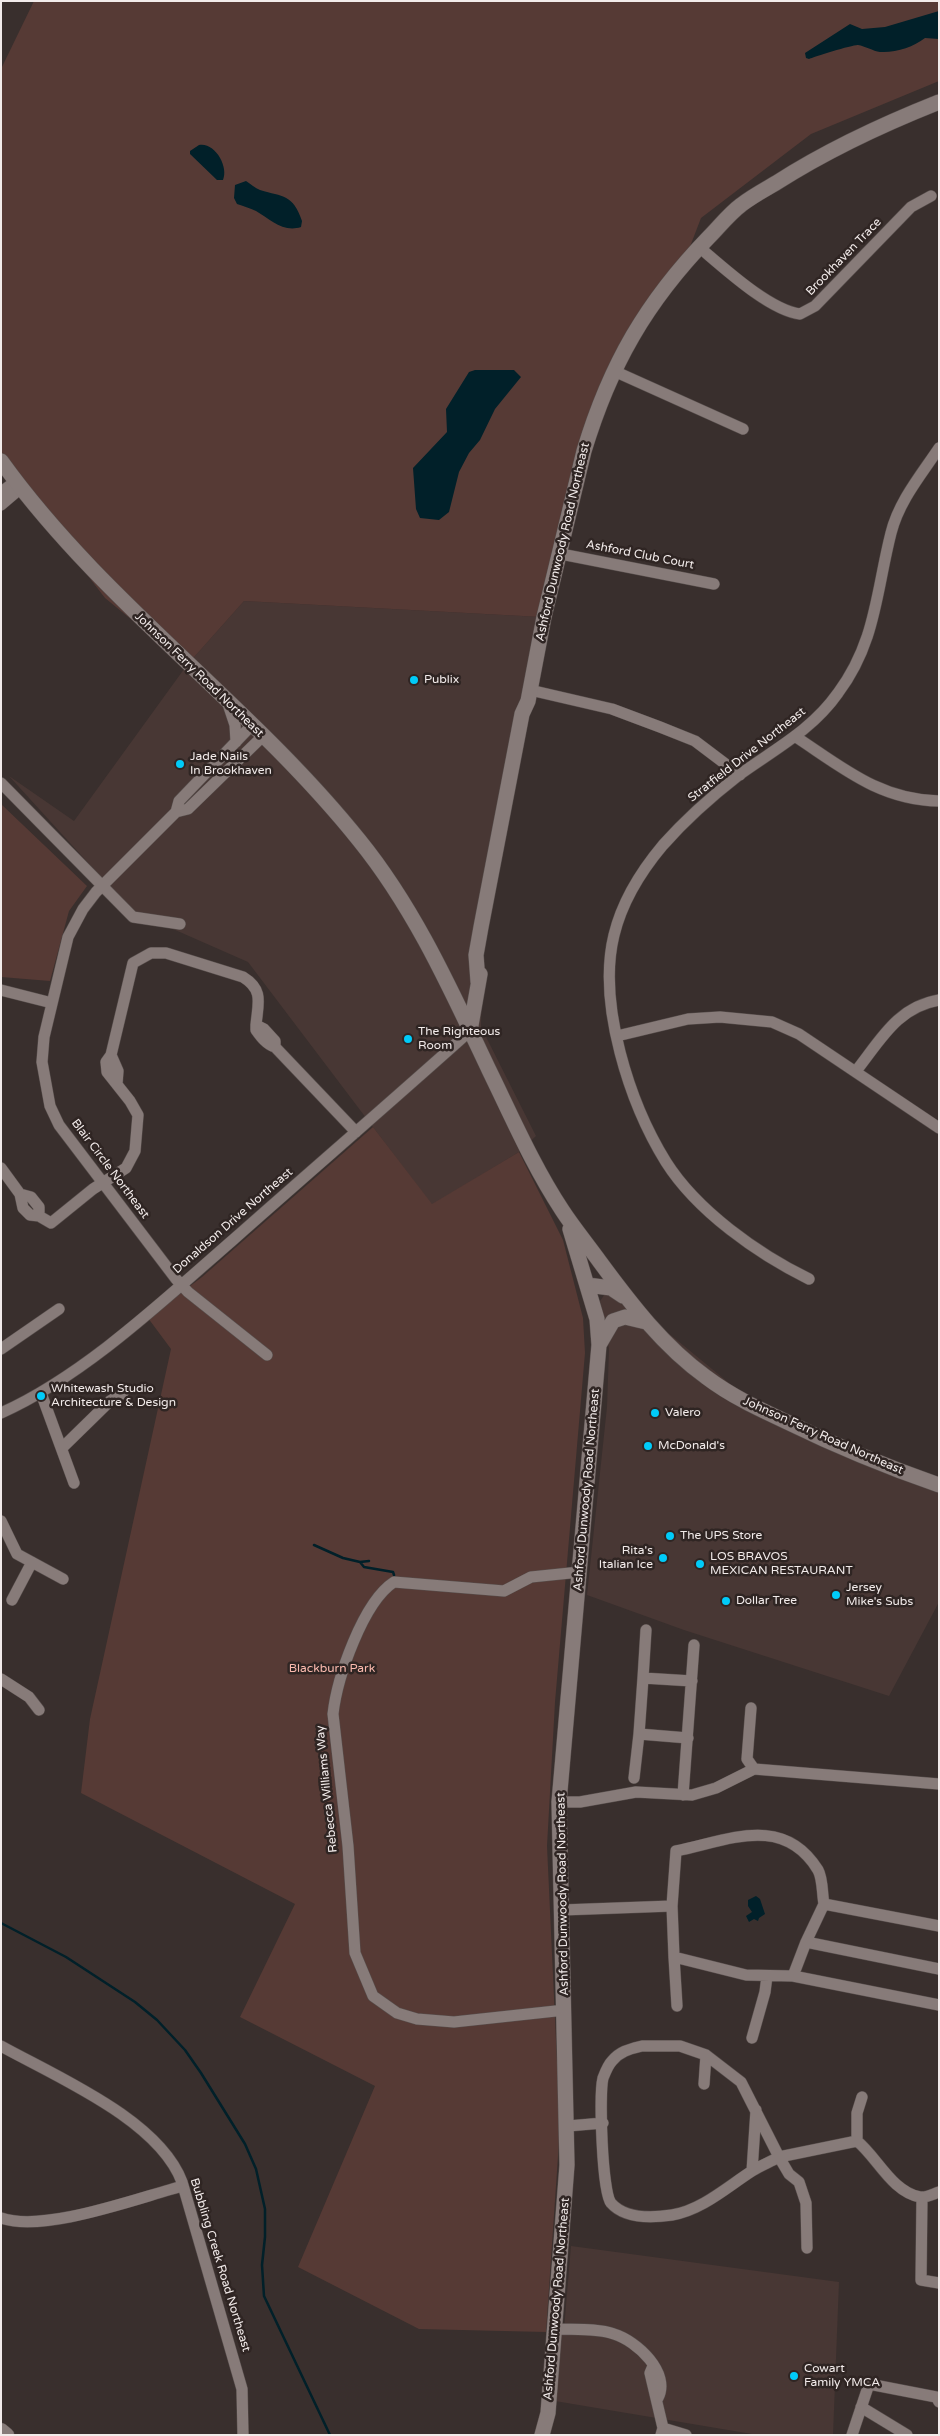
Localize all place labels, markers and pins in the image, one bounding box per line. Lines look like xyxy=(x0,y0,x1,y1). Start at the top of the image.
place label: Publix xyxy=(424,673,459,687)
marker: Publix xyxy=(408,674,420,686)
place label: Jade Nails In Brookhaven xyxy=(190,750,272,778)
marker: Jade Nails In Brookhaven xyxy=(174,758,186,770)
place label: The Righteous Room xyxy=(418,1025,500,1053)
marker: The Righteous Room xyxy=(402,1033,414,1045)
place label: Whitewash Studio Architecture & Design xyxy=(51,1382,176,1410)
marker: Whitewash Studio Architecture & Design xyxy=(35,1390,47,1402)
place label: Valero xyxy=(665,1406,701,1420)
marker: Valero xyxy=(649,1407,661,1419)
place label: McDonald's xyxy=(658,1439,725,1453)
marker: McDonald's xyxy=(642,1440,654,1452)
place label: The UPS Store xyxy=(680,1529,762,1543)
marker: The UPS Store xyxy=(664,1530,676,1542)
place label: Rita's Italian Ice xyxy=(599,1544,653,1572)
place label: LOS BRAVOS MEXICAN RESTAURANT xyxy=(710,1550,853,1578)
marker: Rita's Italian Ice xyxy=(657,1552,669,1564)
marker: LOS BRAVOS MEXICAN RESTAURANT xyxy=(694,1558,706,1570)
place label: Jersey Mike's Subs xyxy=(846,1581,913,1609)
marker: Jersey Mike's Subs xyxy=(830,1589,842,1601)
place label: Dollar Tree xyxy=(736,1594,797,1608)
marker: Dollar Tree xyxy=(720,1595,732,1607)
place label: Cowart Family YMCA xyxy=(804,2362,880,2390)
marker: Cowart Family YMCA xyxy=(788,2370,800,2382)

